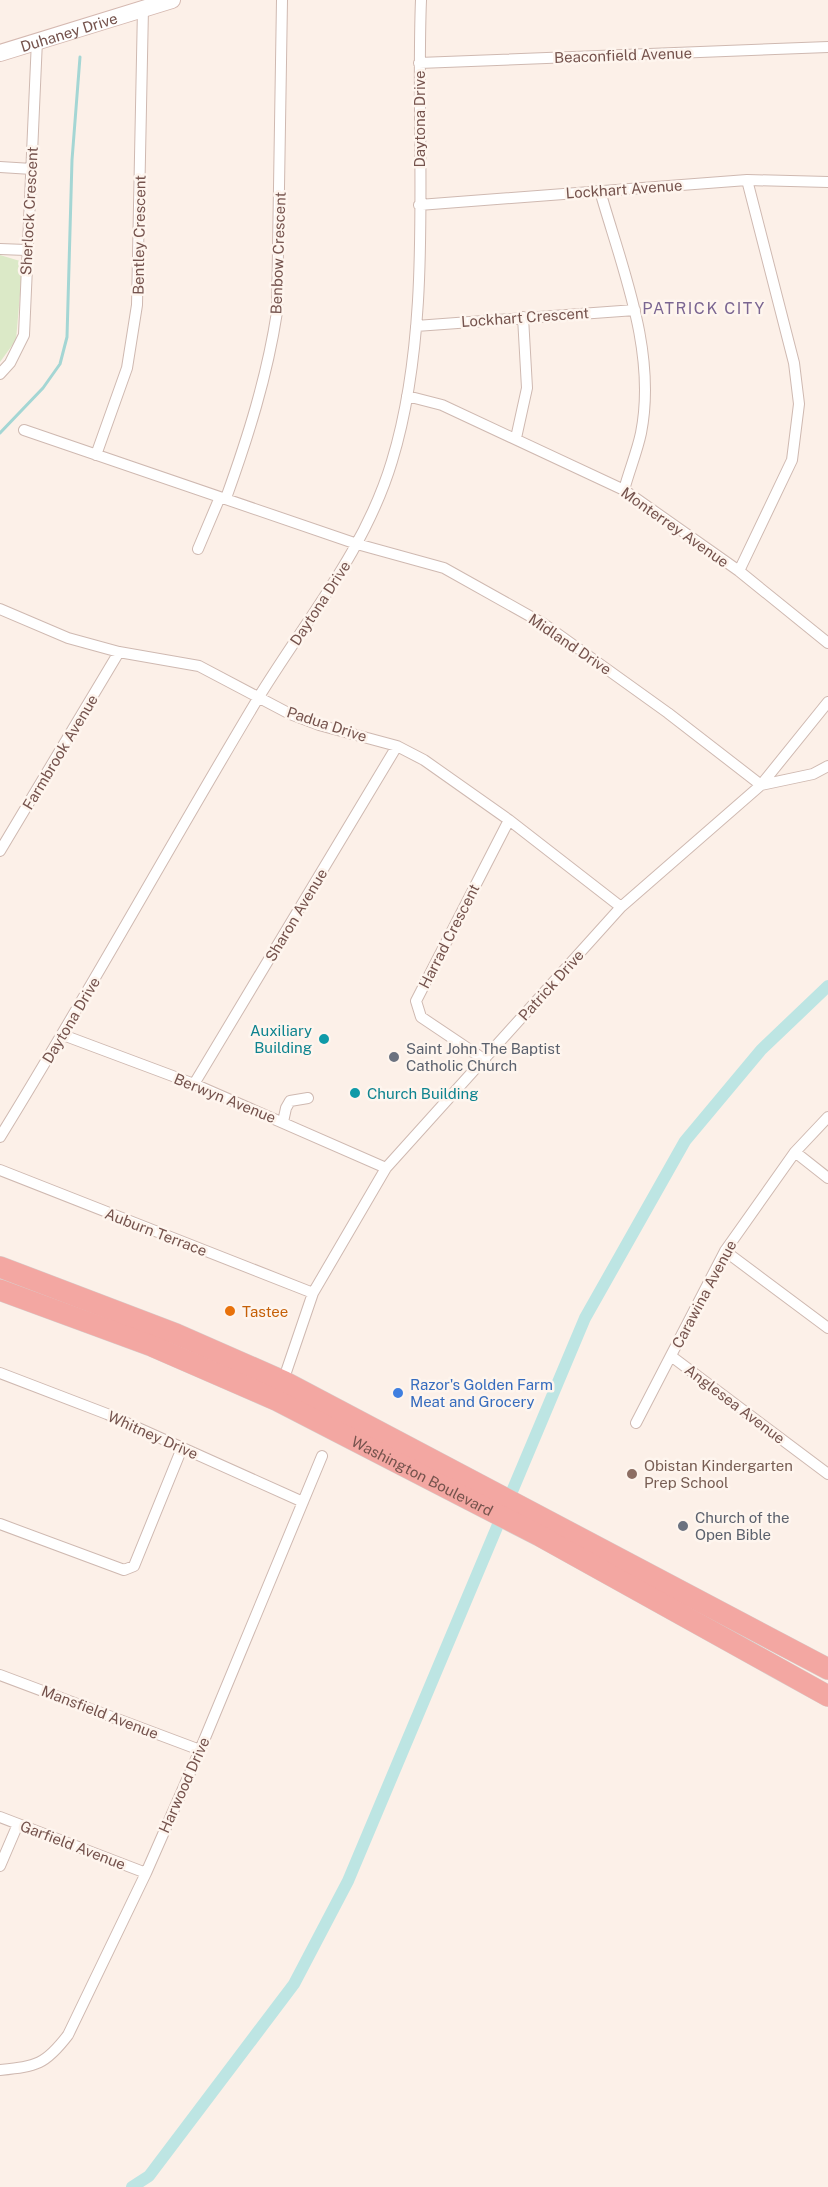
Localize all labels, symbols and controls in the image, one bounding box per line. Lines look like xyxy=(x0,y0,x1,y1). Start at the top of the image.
street label: Duhaney Drive xyxy=(18,9,119,55)
street label: Beaconfield Avenue xyxy=(554,44,692,66)
street label: Daytona Drive xyxy=(411,70,428,168)
street label: Sherlock Crescent xyxy=(17,146,41,276)
street label: Bentley Crescent xyxy=(129,175,149,295)
street label: Lockhart Avenue xyxy=(565,176,683,202)
street label: Benbow Crescent xyxy=(267,191,289,315)
district label: PATRICK CITY xyxy=(642,299,766,318)
street label: Lockhart Crescent xyxy=(460,304,590,330)
street label: Monterrey Avenue xyxy=(618,484,732,570)
street label: Daytona Drive xyxy=(286,558,354,648)
street label: Midland Drive xyxy=(525,610,615,678)
street label: Farmbrook Avenue xyxy=(19,691,101,813)
street label: Padua Drive xyxy=(285,703,369,745)
street label: Sharon Avenue xyxy=(262,866,330,964)
street label: Harrad Crescent xyxy=(415,881,483,991)
street label: Patrick Drive xyxy=(515,946,587,1024)
street label: Daytona Drive xyxy=(39,974,103,1066)
place label: Auxiliary Building xyxy=(250,1022,312,1056)
marker: Auxiliary Building xyxy=(317,1032,331,1046)
place label: Saint John The Baptist Catholic Church xyxy=(406,1040,561,1074)
marker: Saint John The Baptist Catholic Church xyxy=(387,1050,401,1064)
street label: Berwyn Avenue xyxy=(172,1070,278,1126)
place label: Church Building xyxy=(367,1085,479,1102)
marker: Church Building xyxy=(348,1086,362,1100)
street label: Auburn Terrace xyxy=(103,1205,209,1259)
street label: Carawina Avenue xyxy=(668,1237,740,1351)
place label: Tastee xyxy=(242,1303,288,1320)
marker: Tastee xyxy=(223,1304,237,1318)
street label: Anglesea Avenue xyxy=(682,1361,788,1447)
place label: Razor's Golden Farm Meat and Grocery xyxy=(410,1376,553,1410)
marker: Razor's Golden Farm Meat and Grocery xyxy=(391,1386,405,1400)
street label: Whitney Drive xyxy=(105,1407,201,1463)
street label: Washington Boulevard xyxy=(349,1432,496,1519)
place label: Obistan Kindergarten Prep School xyxy=(644,1457,793,1491)
marker: Obistan Kindergarten Prep School xyxy=(625,1467,639,1481)
place label: Church of the Open Bible xyxy=(695,1509,789,1543)
marker: Church of the Open Bible xyxy=(676,1519,690,1533)
street label: Mansfield Avenue xyxy=(39,1682,161,1742)
street label: Harwood Drive xyxy=(155,1735,213,1835)
street label: Garfield Avenue xyxy=(18,1817,128,1873)

